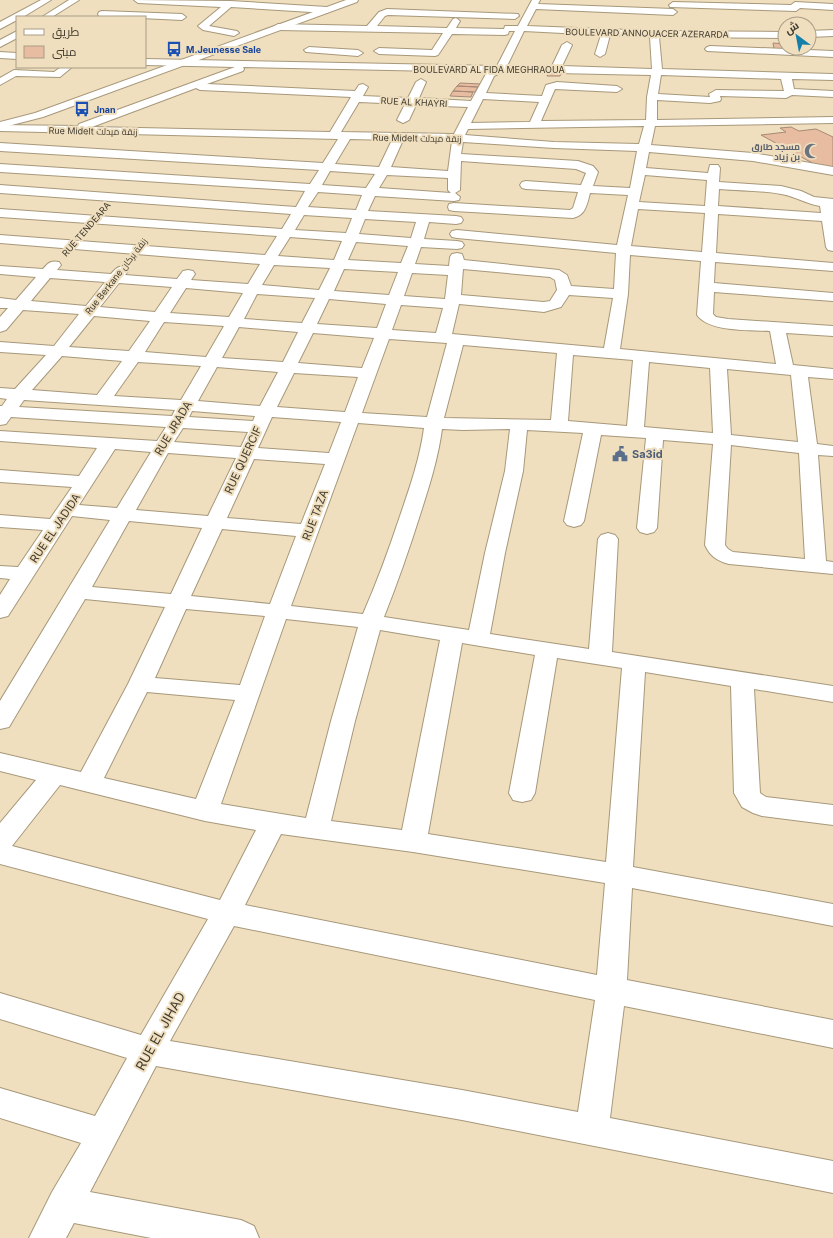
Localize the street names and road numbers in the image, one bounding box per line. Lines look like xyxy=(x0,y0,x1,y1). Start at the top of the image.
street label: BOULEVARD ANNOUACER AZERARDA xyxy=(565,26,729,40)
street label: BOULEVARD AL FIDA MEGHRAOUA xyxy=(413,64,565,75)
street label: RUE AL KHAYRI xyxy=(380,95,448,109)
street label: Rue Midelt زنقة ميدلت xyxy=(48,125,138,137)
street label: Rue Midelt زنقة ميدلت xyxy=(372,132,462,144)
street label: RUE TENDEARA xyxy=(59,200,113,258)
street label: Rue Berkane زنقة بركان xyxy=(83,235,149,317)
street label: RUE JRADA xyxy=(151,398,195,458)
street label: RUE QUERCIF xyxy=(221,424,265,496)
street label: RUE TAZA xyxy=(299,487,331,542)
street label: RUE EL JADIDA xyxy=(27,490,84,565)
street label: RUE EL JIHAD xyxy=(132,989,188,1073)

